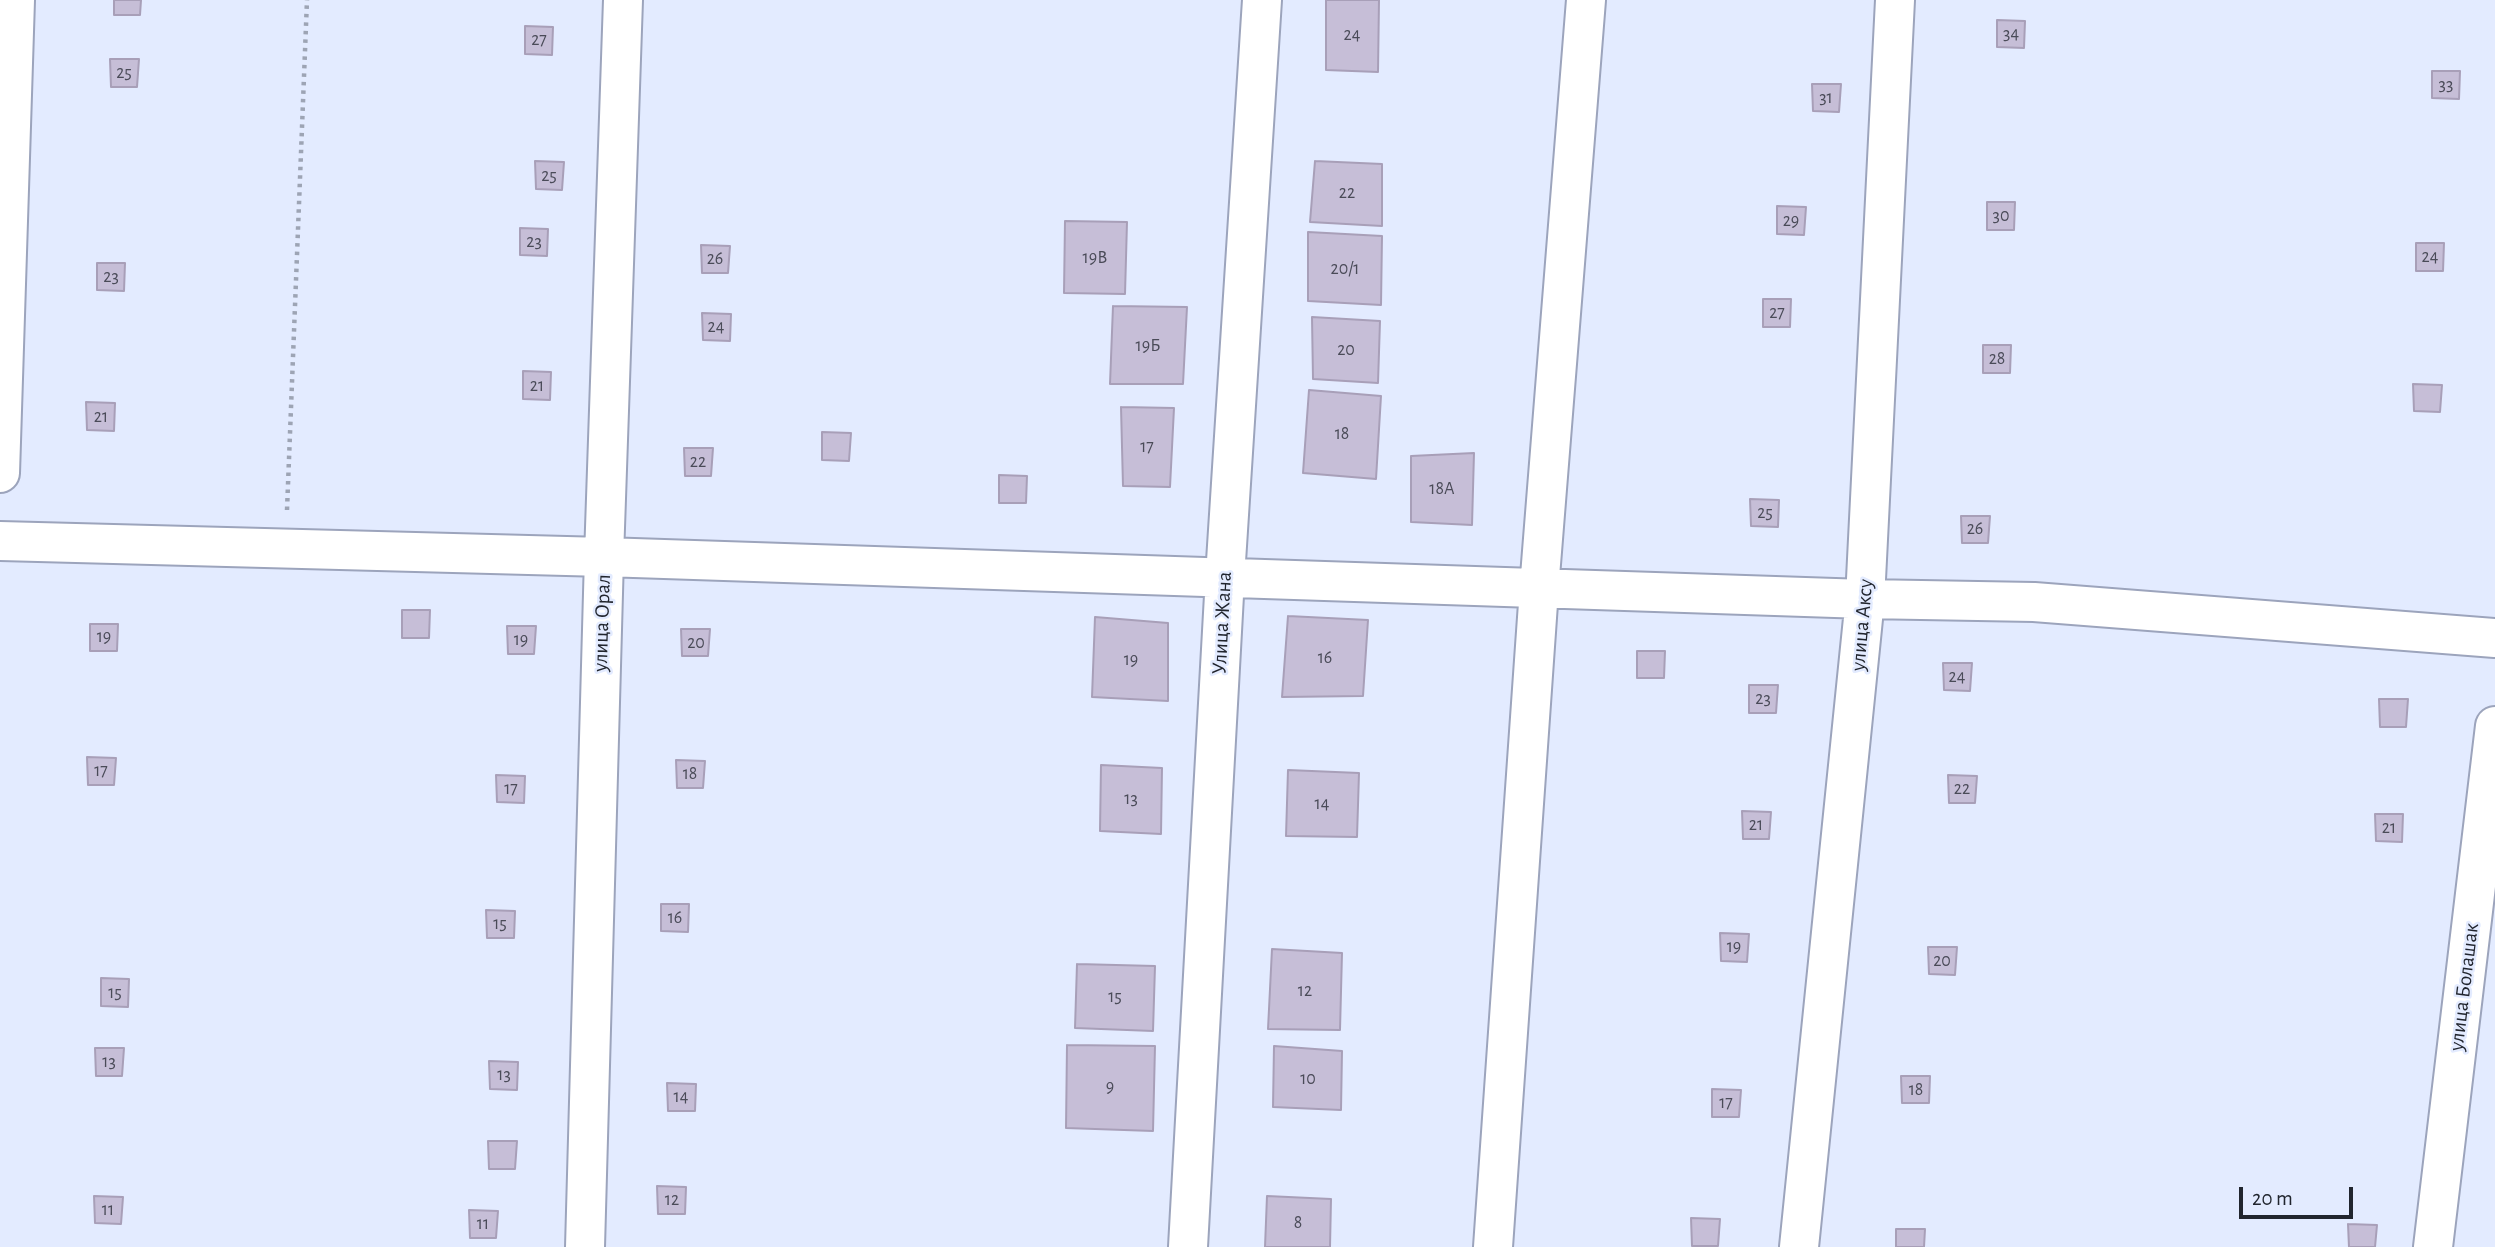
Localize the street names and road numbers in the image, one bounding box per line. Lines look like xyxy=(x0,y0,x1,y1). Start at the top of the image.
street label: Улица Жана xyxy=(1207,571,1237,675)
street label: улица Орал xyxy=(588,574,616,672)
street label: улица Аксу xyxy=(1845,578,1879,672)
street label: улица Болашак xyxy=(2444,922,2484,1052)

